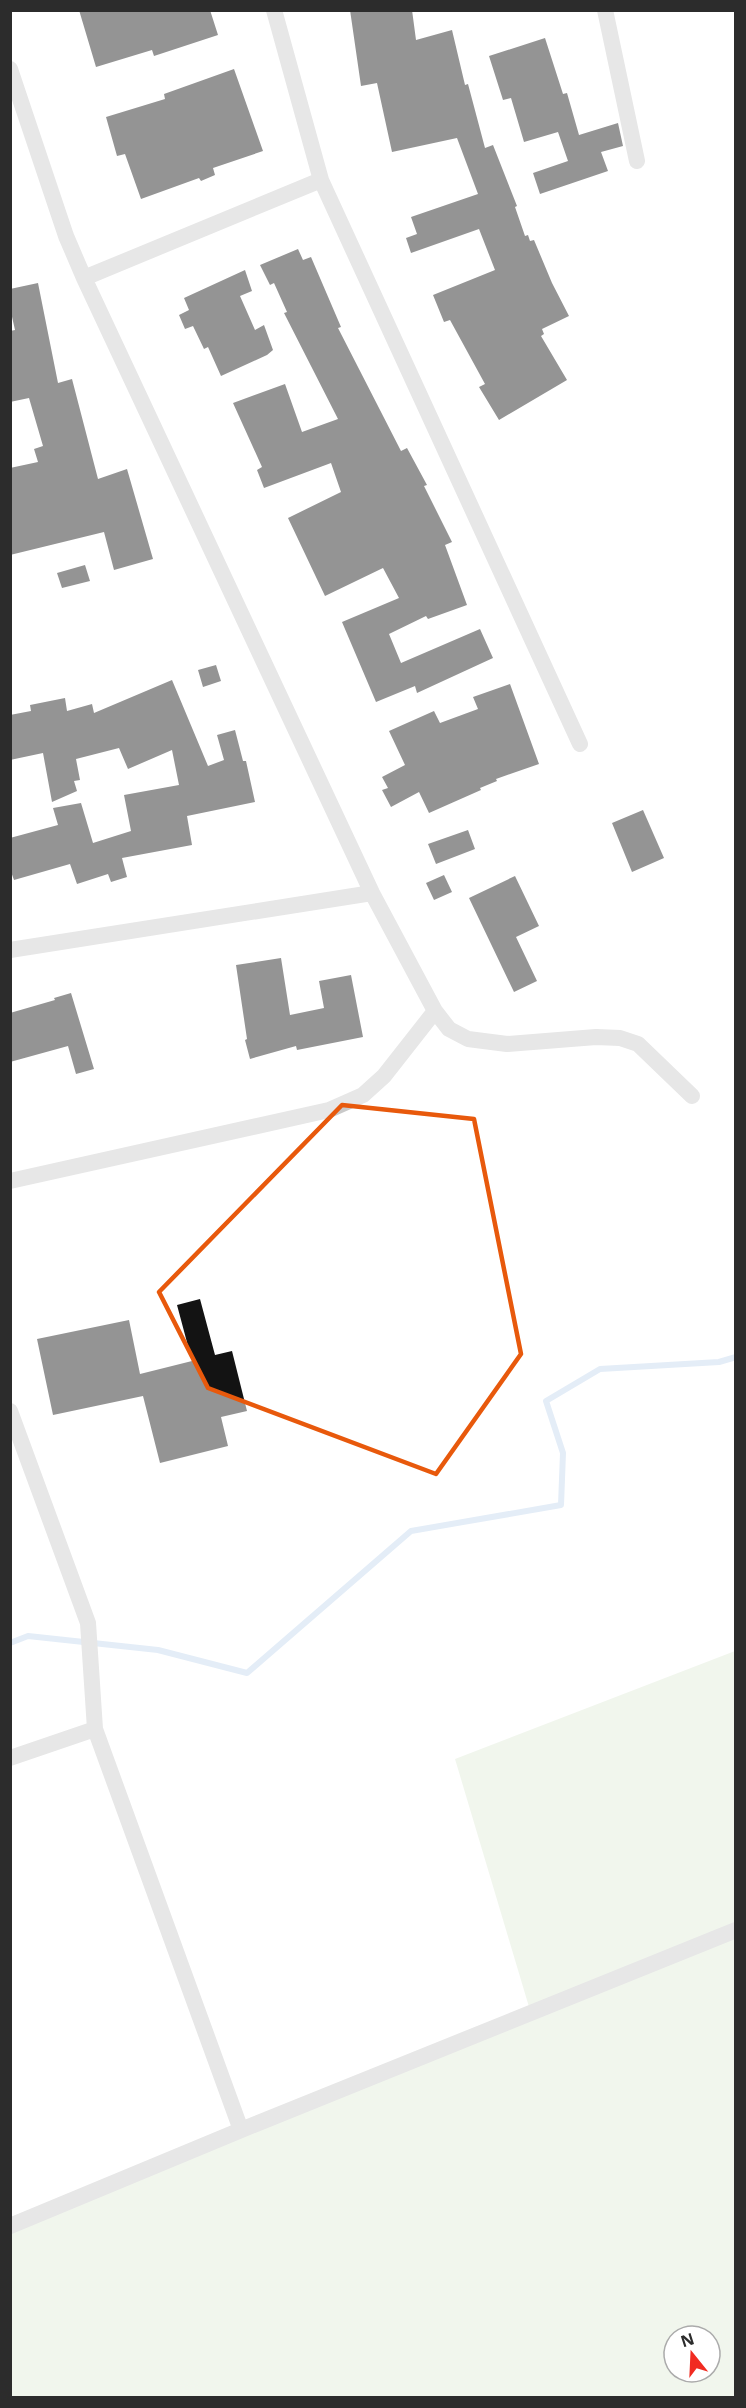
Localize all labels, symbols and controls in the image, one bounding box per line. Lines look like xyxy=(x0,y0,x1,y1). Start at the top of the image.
north arrow xyxy=(662,2324,722,2384)
text: N xyxy=(678,2327,697,2352)

